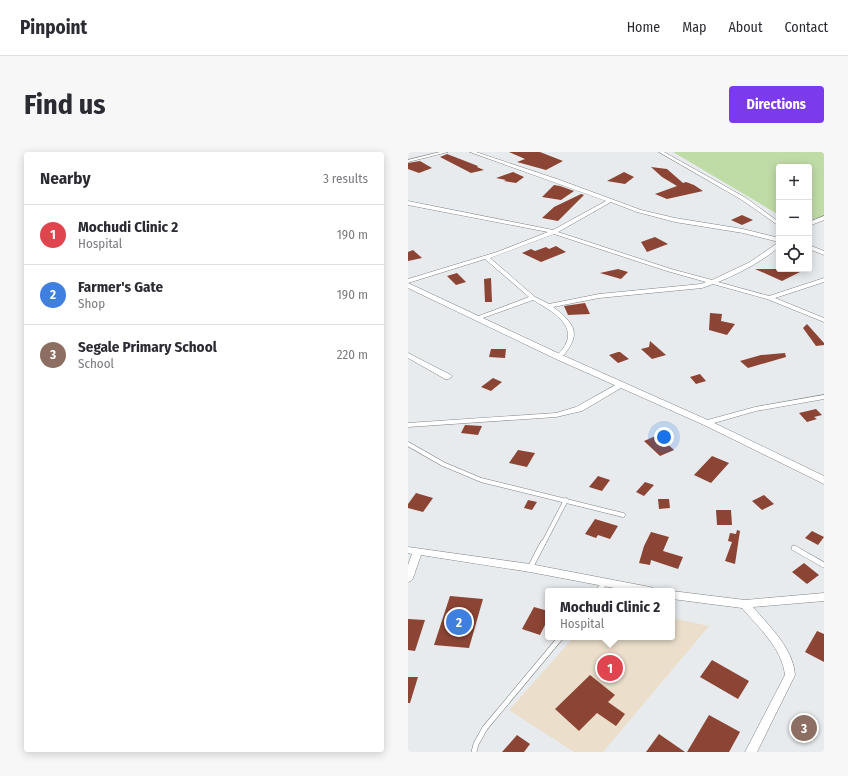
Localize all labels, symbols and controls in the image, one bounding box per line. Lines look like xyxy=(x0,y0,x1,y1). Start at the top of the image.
text: Pinpoint xyxy=(20,16,87,39)
text: Home xyxy=(627,19,660,36)
text: Map xyxy=(682,19,706,36)
text: About xyxy=(728,19,763,36)
text: Contact xyxy=(785,19,828,36)
button: Directions xyxy=(729,86,824,123)
text: Find us xyxy=(24,88,106,121)
map controls xyxy=(776,164,812,272)
button: + xyxy=(776,164,812,200)
text: Nearby xyxy=(40,168,91,189)
text: 3 results xyxy=(323,171,368,186)
button: − xyxy=(776,200,812,236)
text: Mochudi Clinic 2 xyxy=(78,218,178,236)
text: 1 xyxy=(50,227,56,242)
text: 190 m xyxy=(337,227,368,242)
text: Hospital xyxy=(78,236,122,251)
button: locate xyxy=(776,236,812,272)
text: Farmer's Gate xyxy=(78,278,163,296)
text: 2 xyxy=(50,287,56,302)
text: 190 m xyxy=(337,287,368,302)
text: Shop xyxy=(78,296,105,311)
text: Segale Primary School xyxy=(78,338,217,356)
text: 3 xyxy=(50,347,56,362)
text: 220 m xyxy=(337,347,368,362)
text: School xyxy=(78,356,114,371)
your location xyxy=(654,427,674,447)
popup xyxy=(545,588,675,640)
text: Mochudi Clinic 2 xyxy=(560,598,660,616)
pin: 2 xyxy=(446,607,472,637)
text: Hospital xyxy=(560,616,604,631)
pin: 1 xyxy=(597,653,623,683)
pin: 3 xyxy=(791,713,817,743)

